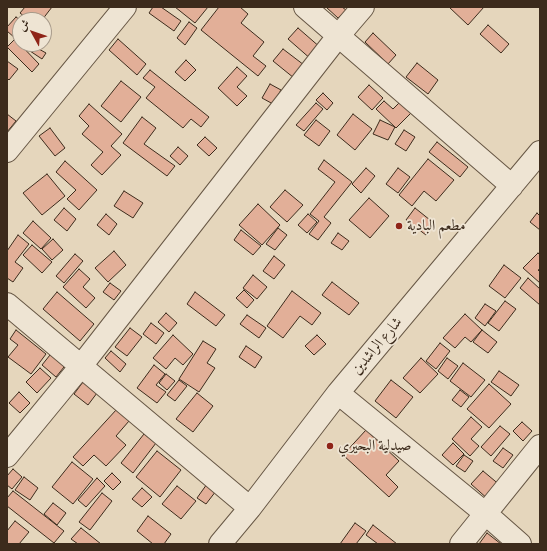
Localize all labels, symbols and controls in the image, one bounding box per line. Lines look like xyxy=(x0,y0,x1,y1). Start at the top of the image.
north arrow xyxy=(12,12,52,52)
text: ش xyxy=(15,16,32,34)
place label: مطعم البادية xyxy=(407,217,466,235)
marker: مطعم البادية xyxy=(394,221,404,231)
street label: شارع الراشدين xyxy=(348,314,406,378)
place label: صيدلية البحيري xyxy=(338,437,411,455)
marker: صيدلية البحيري xyxy=(325,441,335,451)

